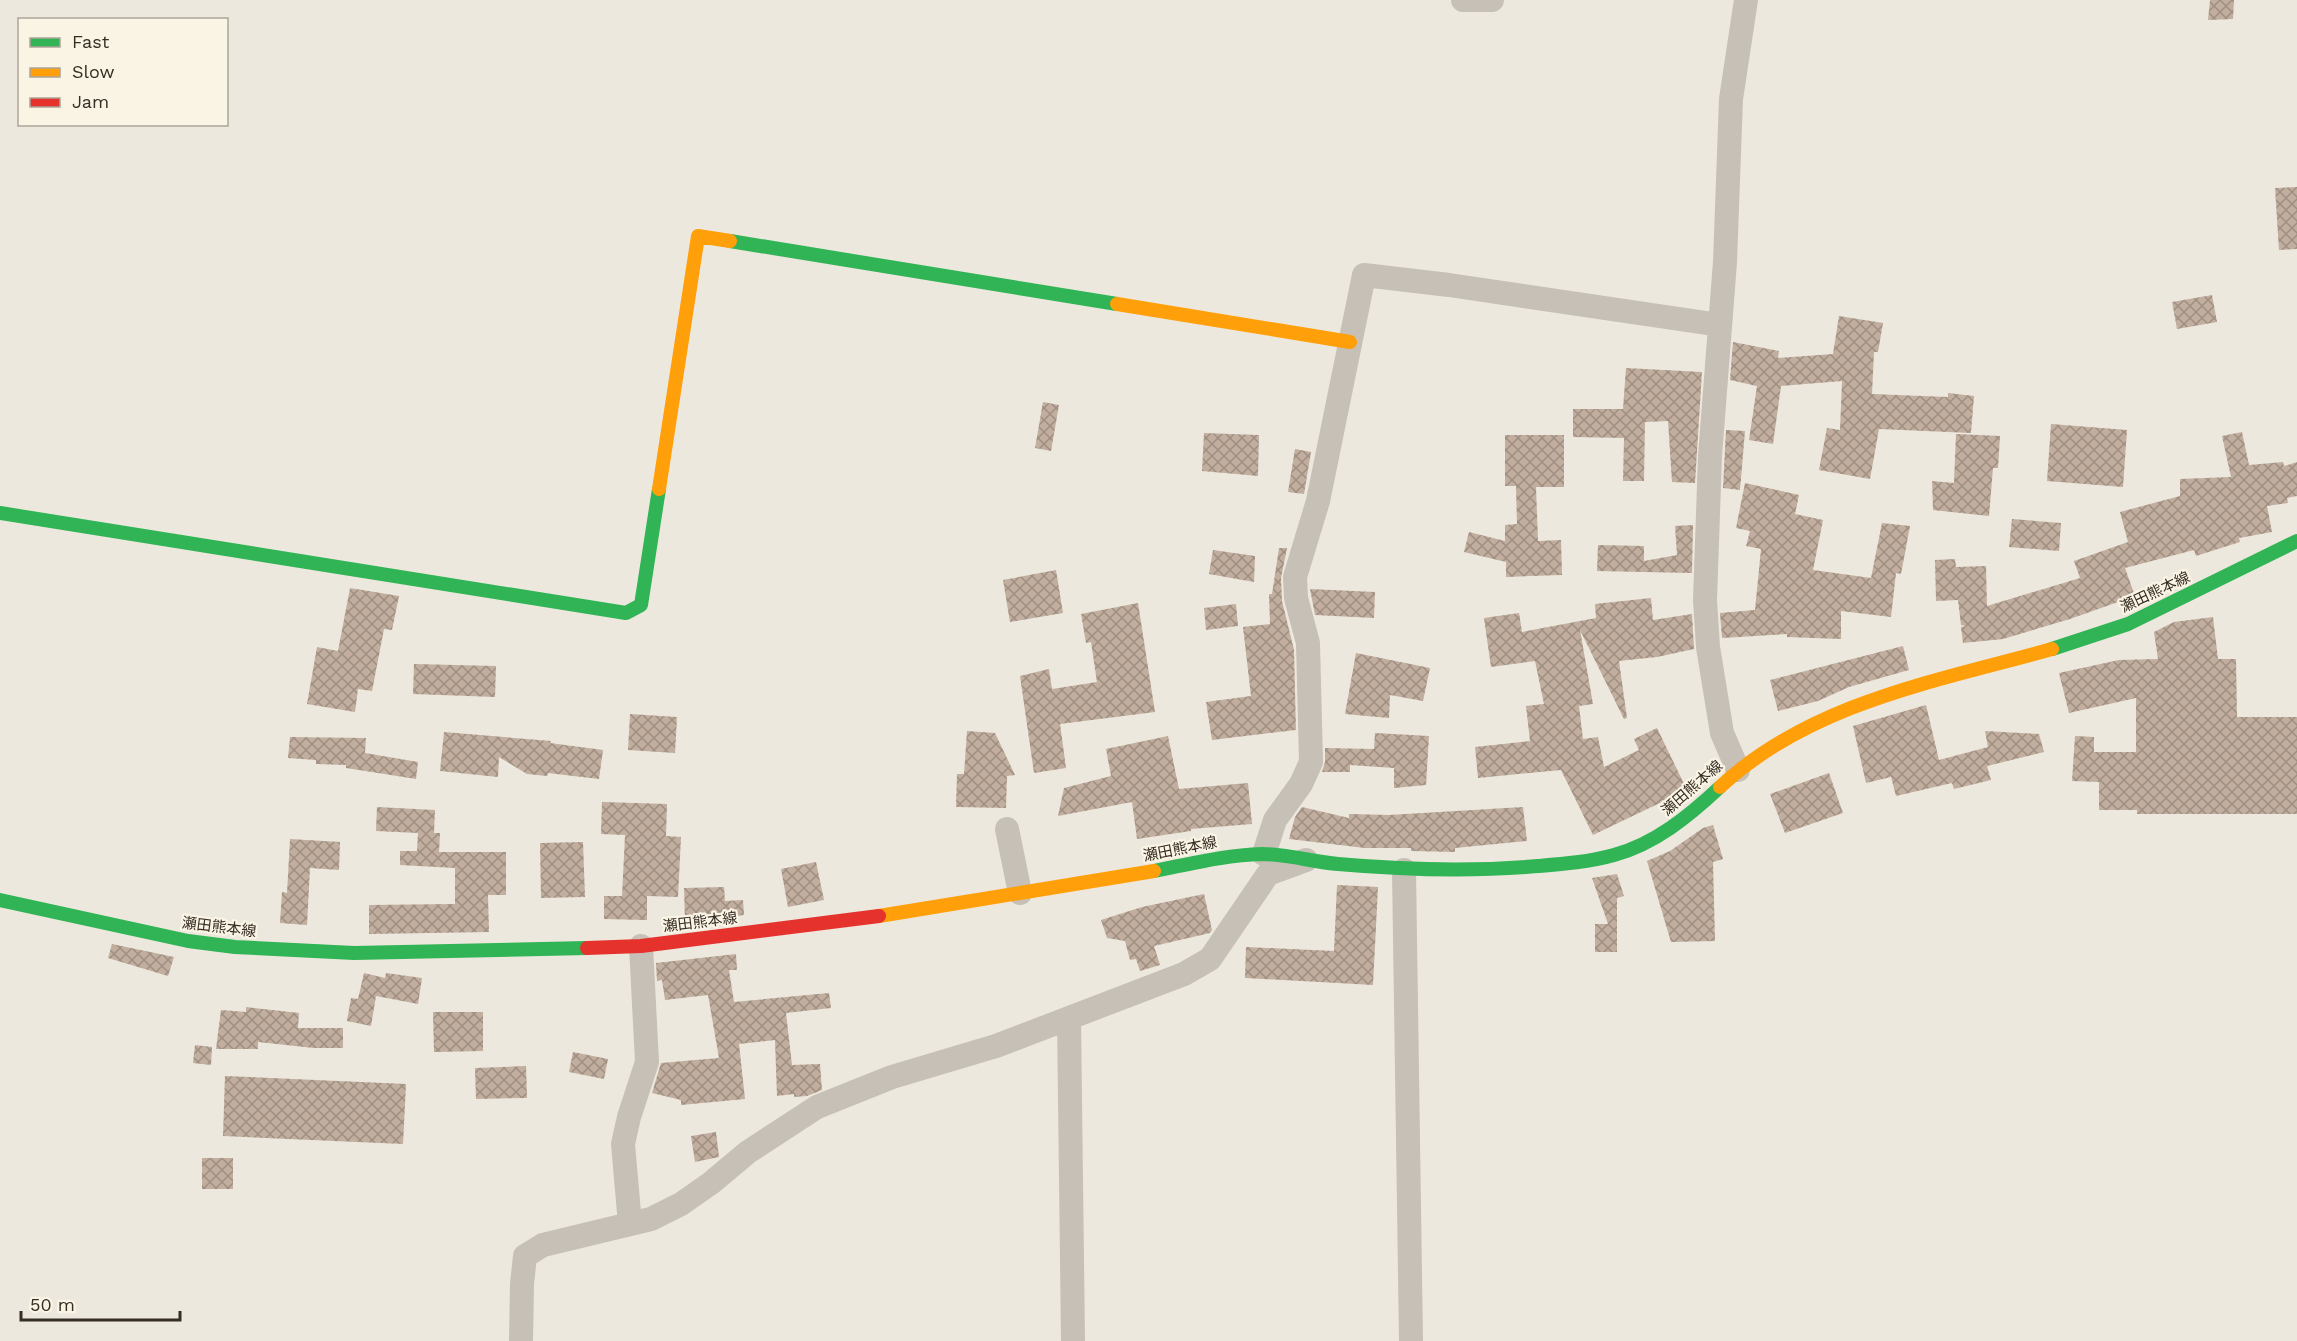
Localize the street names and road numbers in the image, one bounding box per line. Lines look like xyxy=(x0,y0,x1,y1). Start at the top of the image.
street label: 瀬田熊本線 xyxy=(2117,568,2193,616)
street label: 瀬田熊本線 xyxy=(1658,757,1726,819)
street label: 瀬田熊本線 xyxy=(1141,833,1219,865)
street label: 瀬田熊本線 xyxy=(662,908,738,936)
street label: 瀬田熊本線 xyxy=(181,913,257,941)

